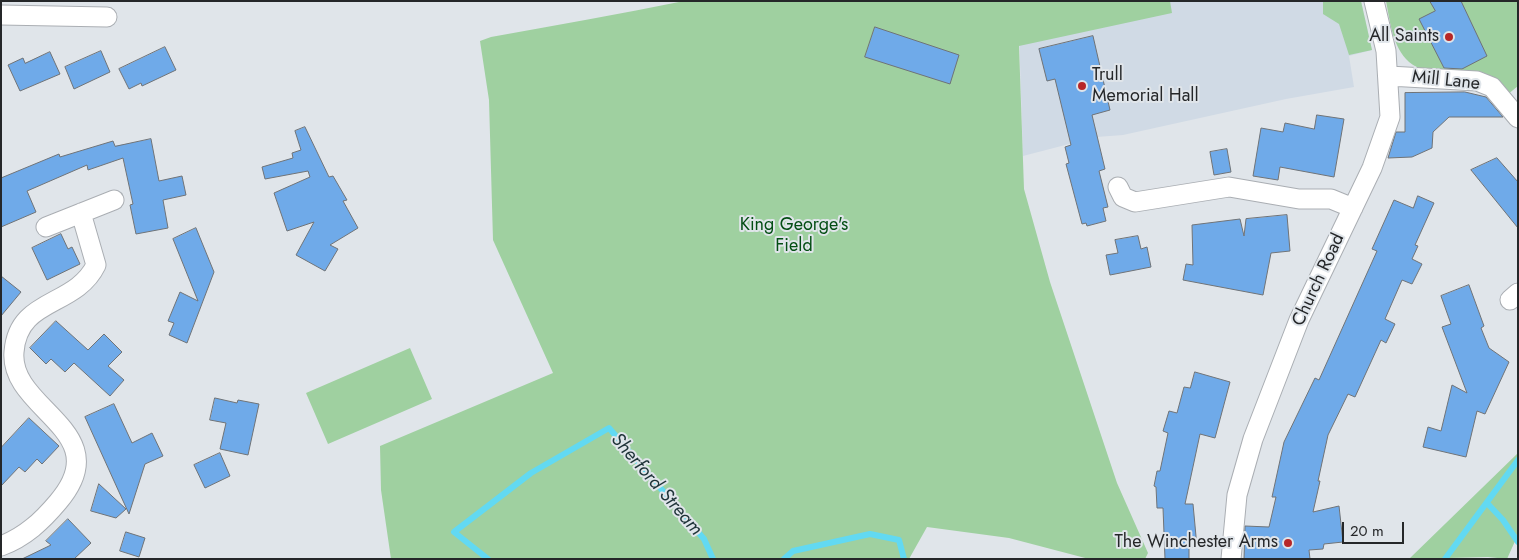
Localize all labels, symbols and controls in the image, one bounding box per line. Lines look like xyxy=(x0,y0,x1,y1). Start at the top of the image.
place label: All Saints xyxy=(1369,26,1439,48)
marker: All Saints xyxy=(1443,31,1455,43)
place label: Trull Memorial Hall xyxy=(1092,65,1199,108)
street label: Mill Lane xyxy=(1411,67,1481,95)
marker: Trull Memorial Hall xyxy=(1076,80,1088,92)
park label: King George's Field xyxy=(740,215,848,258)
street label: Church Road xyxy=(1288,230,1350,330)
water label: Sherford Stream xyxy=(605,429,707,541)
scale bar xyxy=(1344,512,1406,544)
text: 20 m xyxy=(1350,520,1384,542)
place label: The Winchester Arms xyxy=(1114,532,1278,554)
marker: The Winchester Arms xyxy=(1282,537,1294,549)

